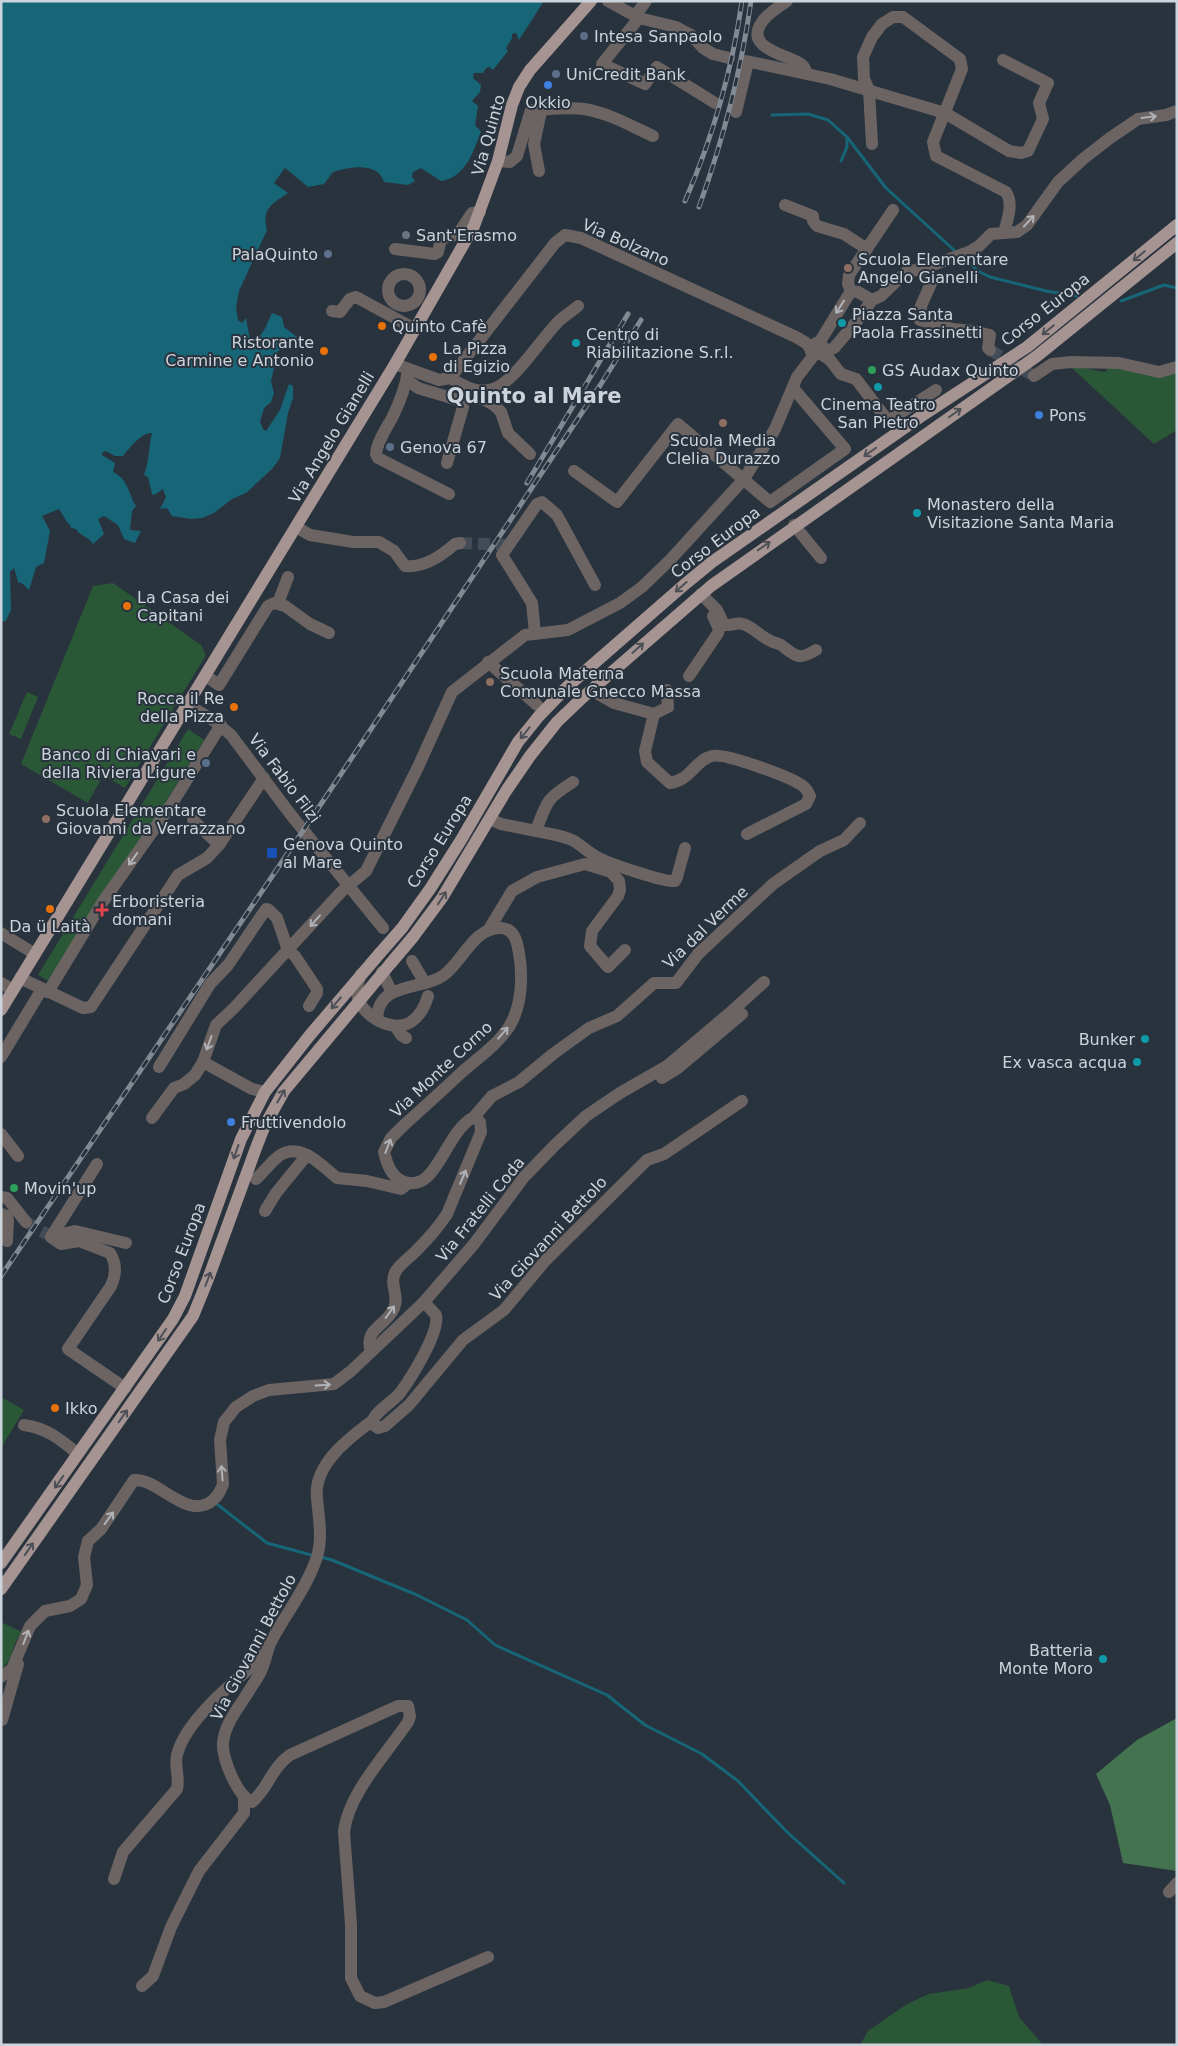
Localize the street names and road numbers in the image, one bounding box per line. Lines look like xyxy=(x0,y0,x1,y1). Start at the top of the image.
street label: Via Quinto xyxy=(468,92,509,178)
street label: Via Bolzano xyxy=(579,215,672,270)
street label: Corso Europa xyxy=(997,269,1093,350)
street label: Via Angelo Gianelli xyxy=(285,368,378,507)
street label: Corso Europa xyxy=(667,503,764,582)
street label: Via Fabio Filzi xyxy=(245,730,324,827)
street label: Corso Europa xyxy=(403,791,476,892)
street label: Via dal Verme xyxy=(659,882,752,973)
street label: Via Monte Corno xyxy=(387,1017,496,1121)
street label: Via Fratelli Coda xyxy=(432,1153,529,1266)
street label: Via Giovanni Bettolo xyxy=(486,1172,611,1304)
street label: Corso Europa xyxy=(153,1200,210,1307)
street label: Via Giovanni Bettolo xyxy=(207,1571,300,1724)

